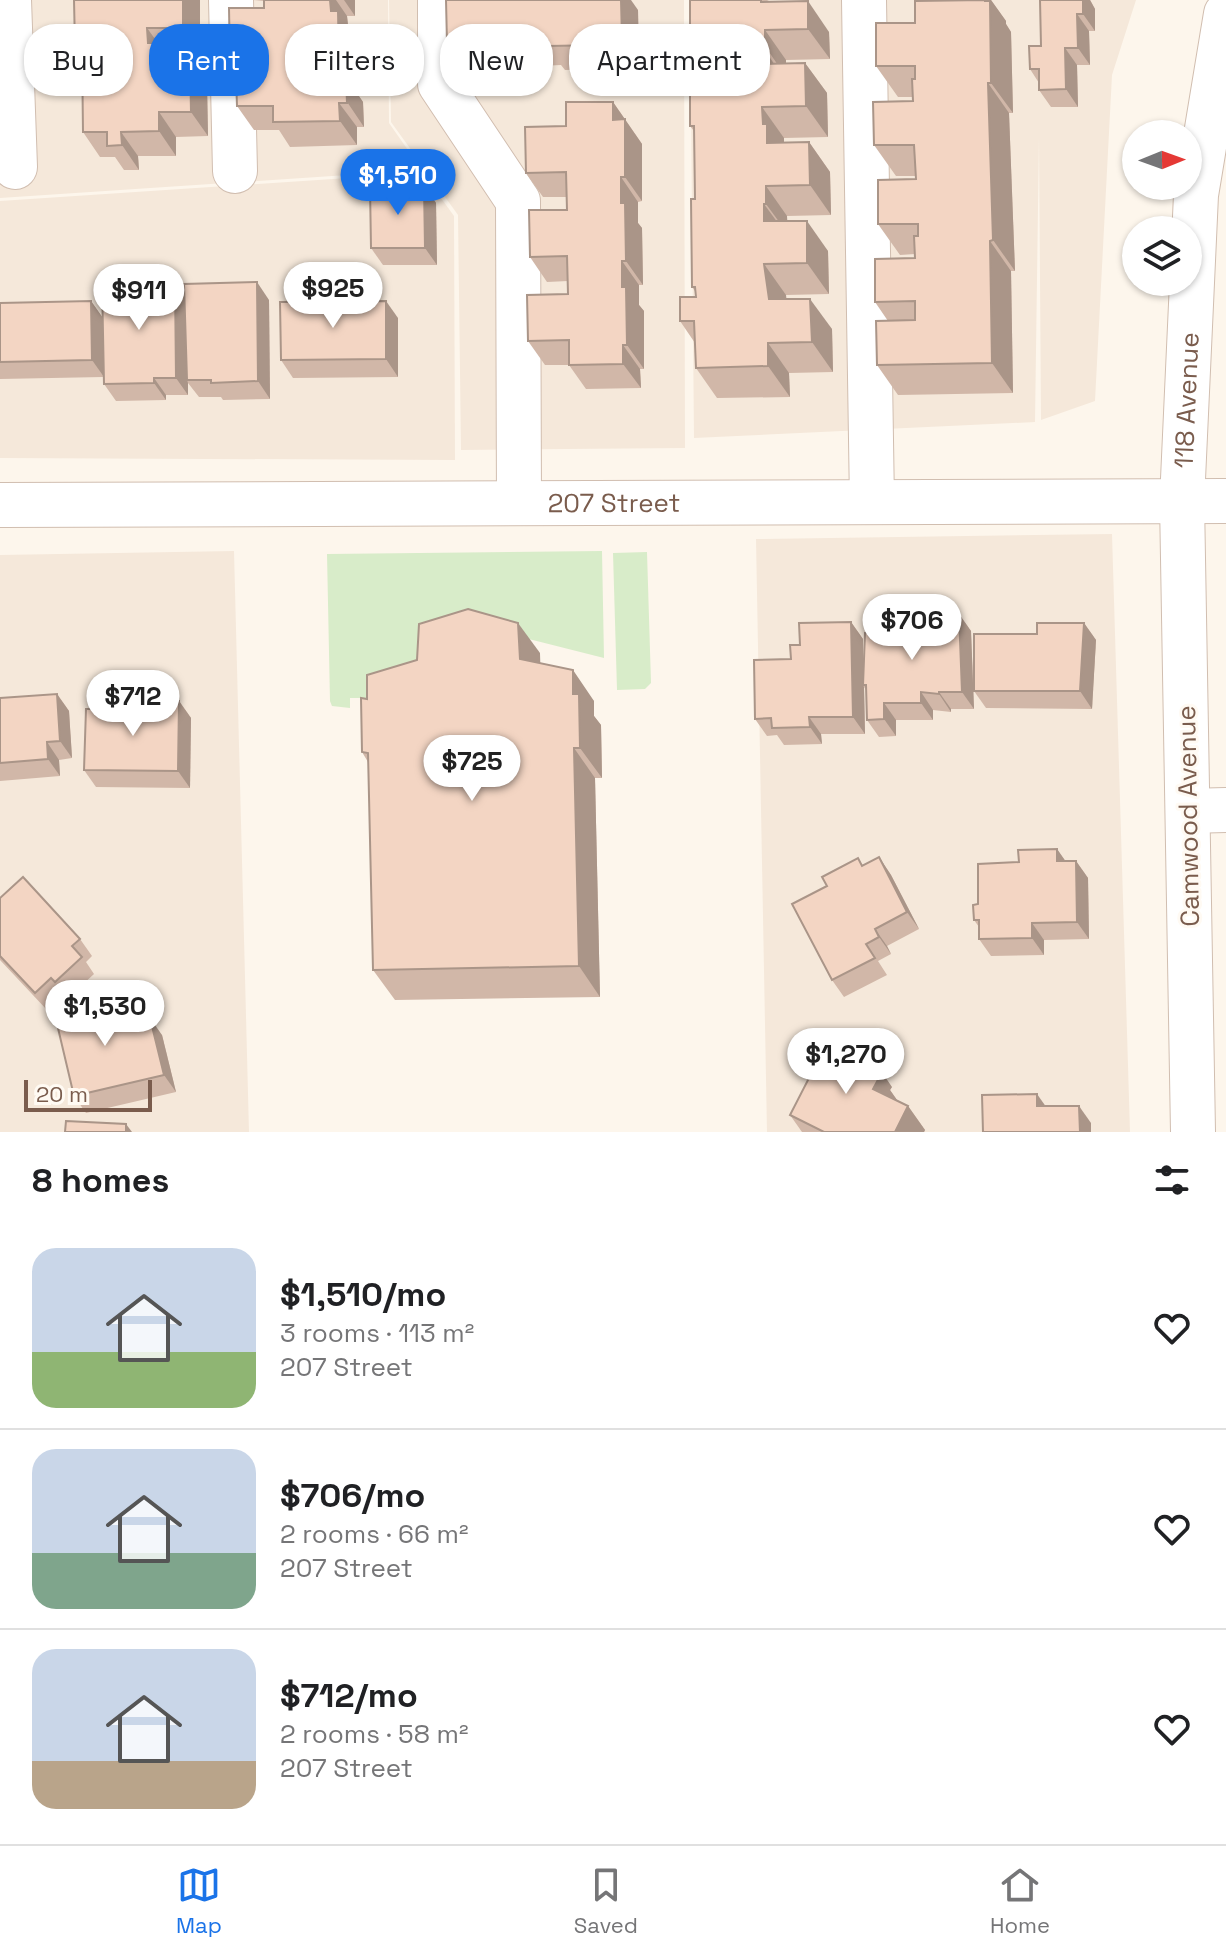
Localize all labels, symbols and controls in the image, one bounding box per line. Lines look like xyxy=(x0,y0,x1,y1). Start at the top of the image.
chip: Buy xyxy=(24,24,133,96)
chip: Rent xyxy=(149,24,269,96)
chip: Filters xyxy=(285,24,424,96)
chip: New xyxy=(440,24,553,96)
chip: Apartment xyxy=(569,24,770,96)
north arrow xyxy=(1122,120,1202,200)
map controls xyxy=(1122,120,1202,296)
pin: $1,510 xyxy=(333,149,463,217)
text: $1,510 xyxy=(359,158,437,192)
button: layers xyxy=(1122,216,1202,296)
pin: $925 xyxy=(286,262,380,330)
pin: $911 xyxy=(92,264,186,332)
text: $925 xyxy=(302,271,364,305)
text: $911 xyxy=(111,273,167,307)
street label: 118 Avenue xyxy=(1167,331,1207,469)
street label: 207 Street xyxy=(548,486,680,520)
pin: $706 xyxy=(865,594,959,662)
text: $706 xyxy=(881,603,943,637)
pin: $712 xyxy=(86,670,180,738)
text: $712 xyxy=(104,679,162,713)
street label: Camwood Avenue xyxy=(1169,705,1207,927)
pin: $725 xyxy=(425,735,519,803)
text: $725 xyxy=(441,744,503,778)
pin: $1,530 xyxy=(40,980,170,1048)
text: $1,530 xyxy=(63,989,147,1023)
pin: $1,270 xyxy=(781,1028,911,1096)
text: $1,270 xyxy=(805,1037,887,1071)
scale bar xyxy=(24,1076,152,1112)
text: 20 m xyxy=(36,1080,88,1108)
icon: filters xyxy=(1150,1158,1194,1202)
text: 8 homes xyxy=(32,1159,169,1202)
text: $1,510/mo xyxy=(280,1273,446,1316)
icon: home xyxy=(96,1280,192,1376)
icon: heart xyxy=(1150,1306,1194,1350)
text: 3 rooms · 113 m² xyxy=(280,1316,474,1350)
text: 207 Street xyxy=(280,1350,413,1384)
text: $706/mo xyxy=(280,1474,425,1517)
icon: home xyxy=(96,1481,192,1577)
icon: heart xyxy=(1150,1507,1194,1551)
text: 2 rooms · 66 m² xyxy=(280,1517,469,1551)
text: 207 Street xyxy=(280,1551,413,1585)
text: $712/mo xyxy=(280,1674,418,1717)
icon: home xyxy=(96,1681,192,1777)
icon: heart xyxy=(1150,1707,1194,1751)
text: 2 rooms · 58 m² xyxy=(280,1717,468,1751)
text: 207 Street xyxy=(280,1751,413,1785)
tab: Map xyxy=(176,1863,222,1939)
tab: Saved xyxy=(574,1863,638,1939)
tab: Home xyxy=(990,1863,1050,1939)

